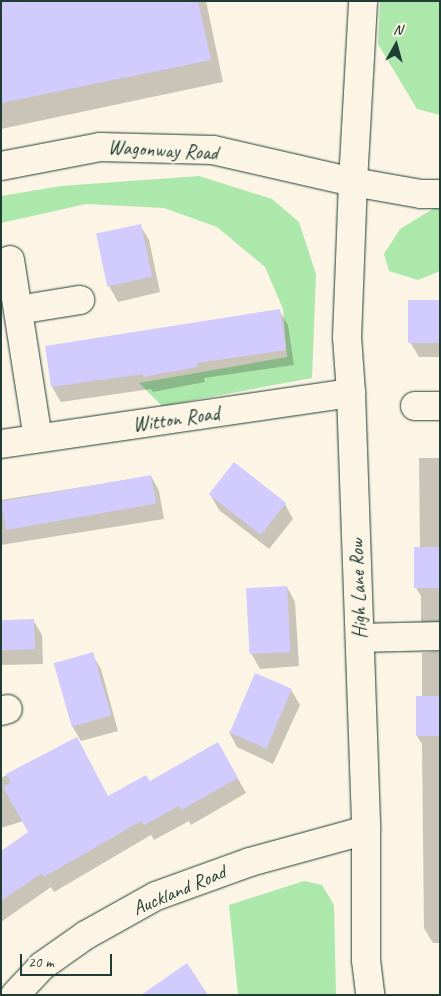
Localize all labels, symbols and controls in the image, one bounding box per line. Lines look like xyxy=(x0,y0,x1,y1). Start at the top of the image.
north arrow xyxy=(371,20,421,70)
text: N xyxy=(393,21,403,39)
street label: Wagonway Road xyxy=(107,135,219,165)
street label: Witton Road xyxy=(132,401,220,437)
street label: High Lane Row xyxy=(344,538,372,640)
street label: Auckland Road xyxy=(129,860,229,920)
scale bar xyxy=(22,944,115,976)
text: 20 m xyxy=(28,953,54,972)

